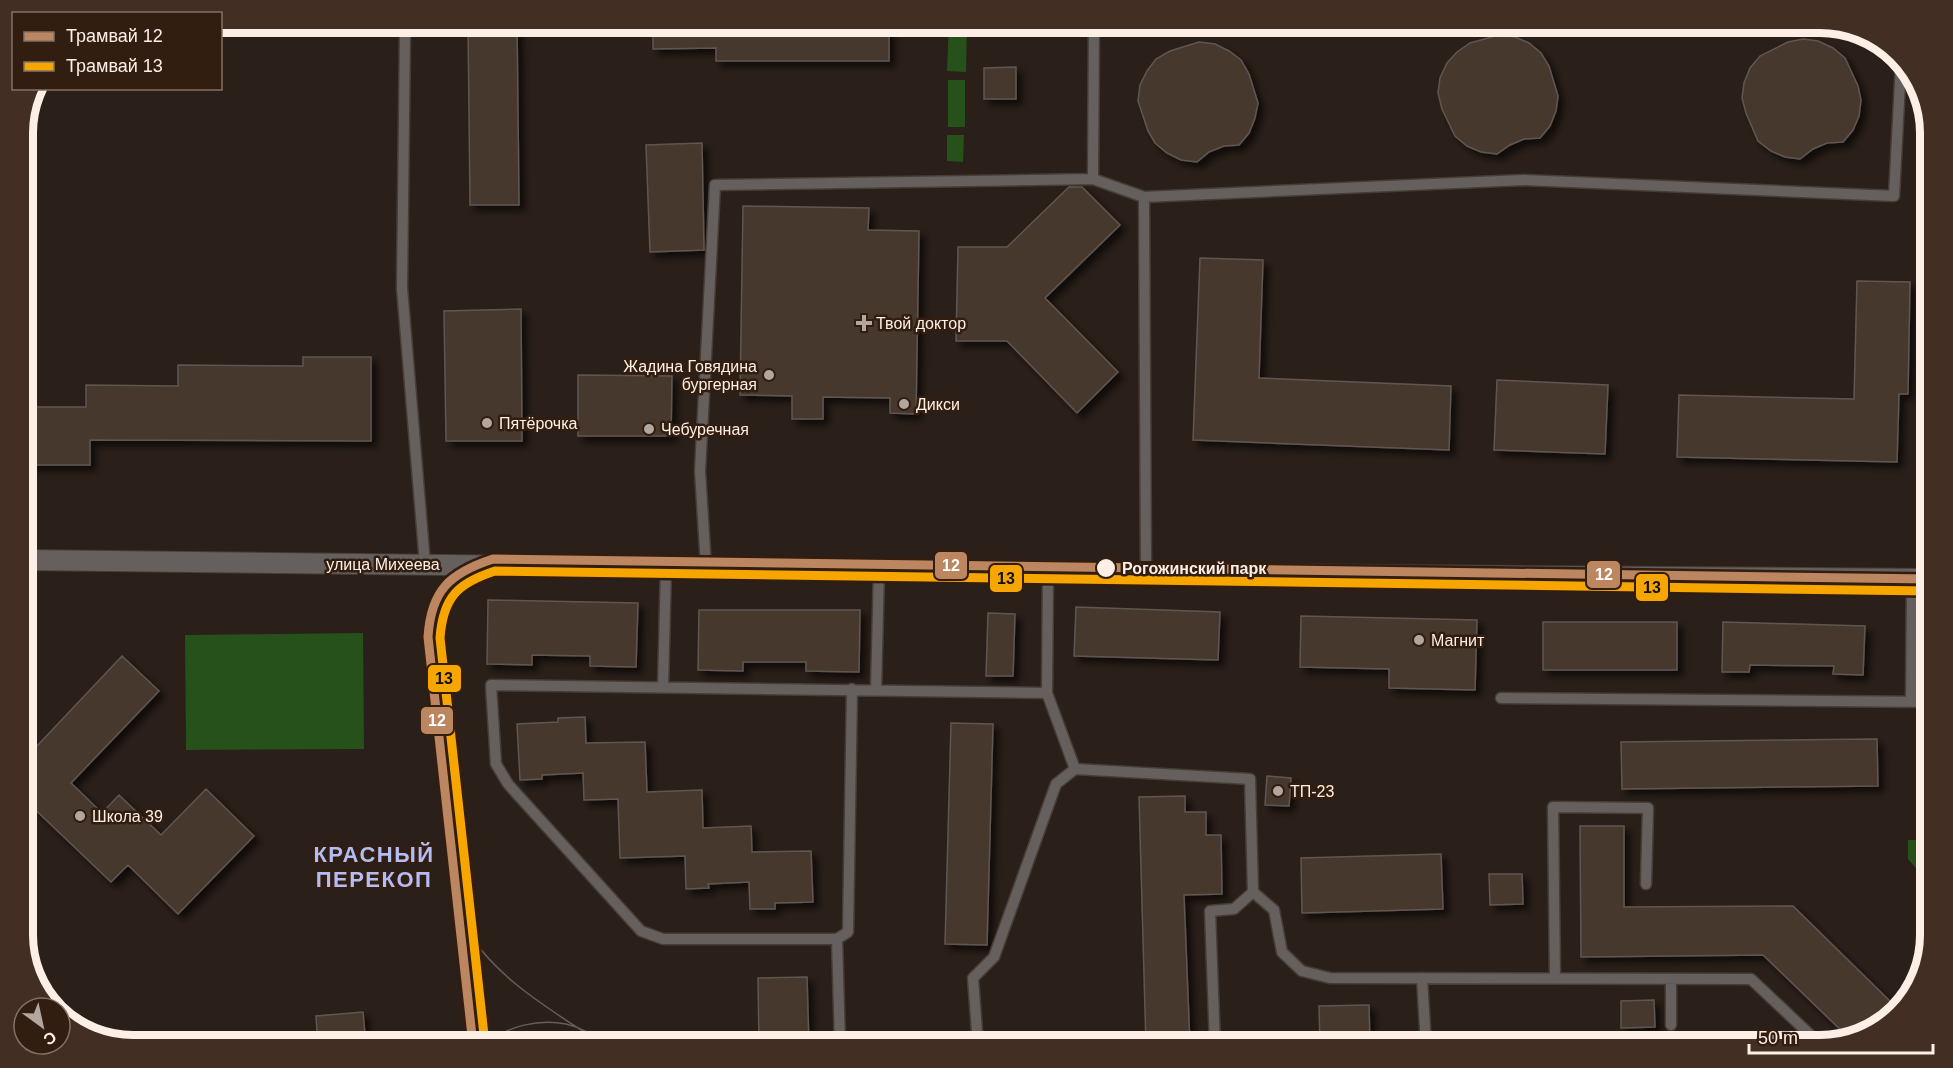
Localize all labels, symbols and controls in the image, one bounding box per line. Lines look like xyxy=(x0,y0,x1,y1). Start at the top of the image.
legend xyxy=(12,12,222,90)
text: Трамвай 12 xyxy=(66,26,163,46)
text: Трамвай 13 xyxy=(66,56,163,76)
place label: Твой доктор xyxy=(876,315,966,332)
marker: Твой доктор xyxy=(857,316,871,330)
place label: Жадина Говядина бургерная xyxy=(623,358,757,393)
marker: Жадина Говядина бургерная xyxy=(762,368,776,382)
place label: Дикси xyxy=(916,396,960,413)
marker: Дикси xyxy=(897,397,911,411)
place label: Пятёрочка xyxy=(499,415,578,432)
marker: Пятёрочка xyxy=(480,416,494,430)
place label: Чебуречная xyxy=(661,421,749,438)
marker: Чебуречная xyxy=(642,422,656,436)
line badge: 12 xyxy=(934,551,968,580)
street label: улица Михеева xyxy=(326,556,440,573)
text: 12 xyxy=(942,557,960,574)
marker: Рогожинский парк xyxy=(1095,557,1117,579)
place label: Рогожинский парк xyxy=(1122,560,1267,577)
line badge: 12 xyxy=(1586,560,1621,589)
line badge: 13 xyxy=(989,564,1023,593)
text: 12 xyxy=(1595,566,1613,583)
text: 13 xyxy=(997,570,1015,587)
line badge: 13 xyxy=(1635,573,1669,602)
text: 13 xyxy=(1643,579,1661,596)
place label: Магнит xyxy=(1431,632,1485,649)
marker: Магнит xyxy=(1412,633,1426,647)
line badge: 13 xyxy=(427,664,462,693)
text: 13 xyxy=(435,670,453,687)
line badge: 12 xyxy=(420,706,454,735)
text: 12 xyxy=(428,712,446,729)
place label: ТП-23 xyxy=(1290,783,1335,800)
marker: ТП-23 xyxy=(1271,784,1285,798)
place label: Школа 39 xyxy=(92,808,163,825)
marker: Школа 39 xyxy=(73,809,87,823)
district label: КРАСНЫЙ ПЕРЕКОП xyxy=(313,842,435,892)
north arrow xyxy=(12,996,72,1056)
scale bar xyxy=(1749,1017,1934,1055)
text: С xyxy=(40,1028,59,1049)
text: 50 m xyxy=(1758,1028,1798,1048)

